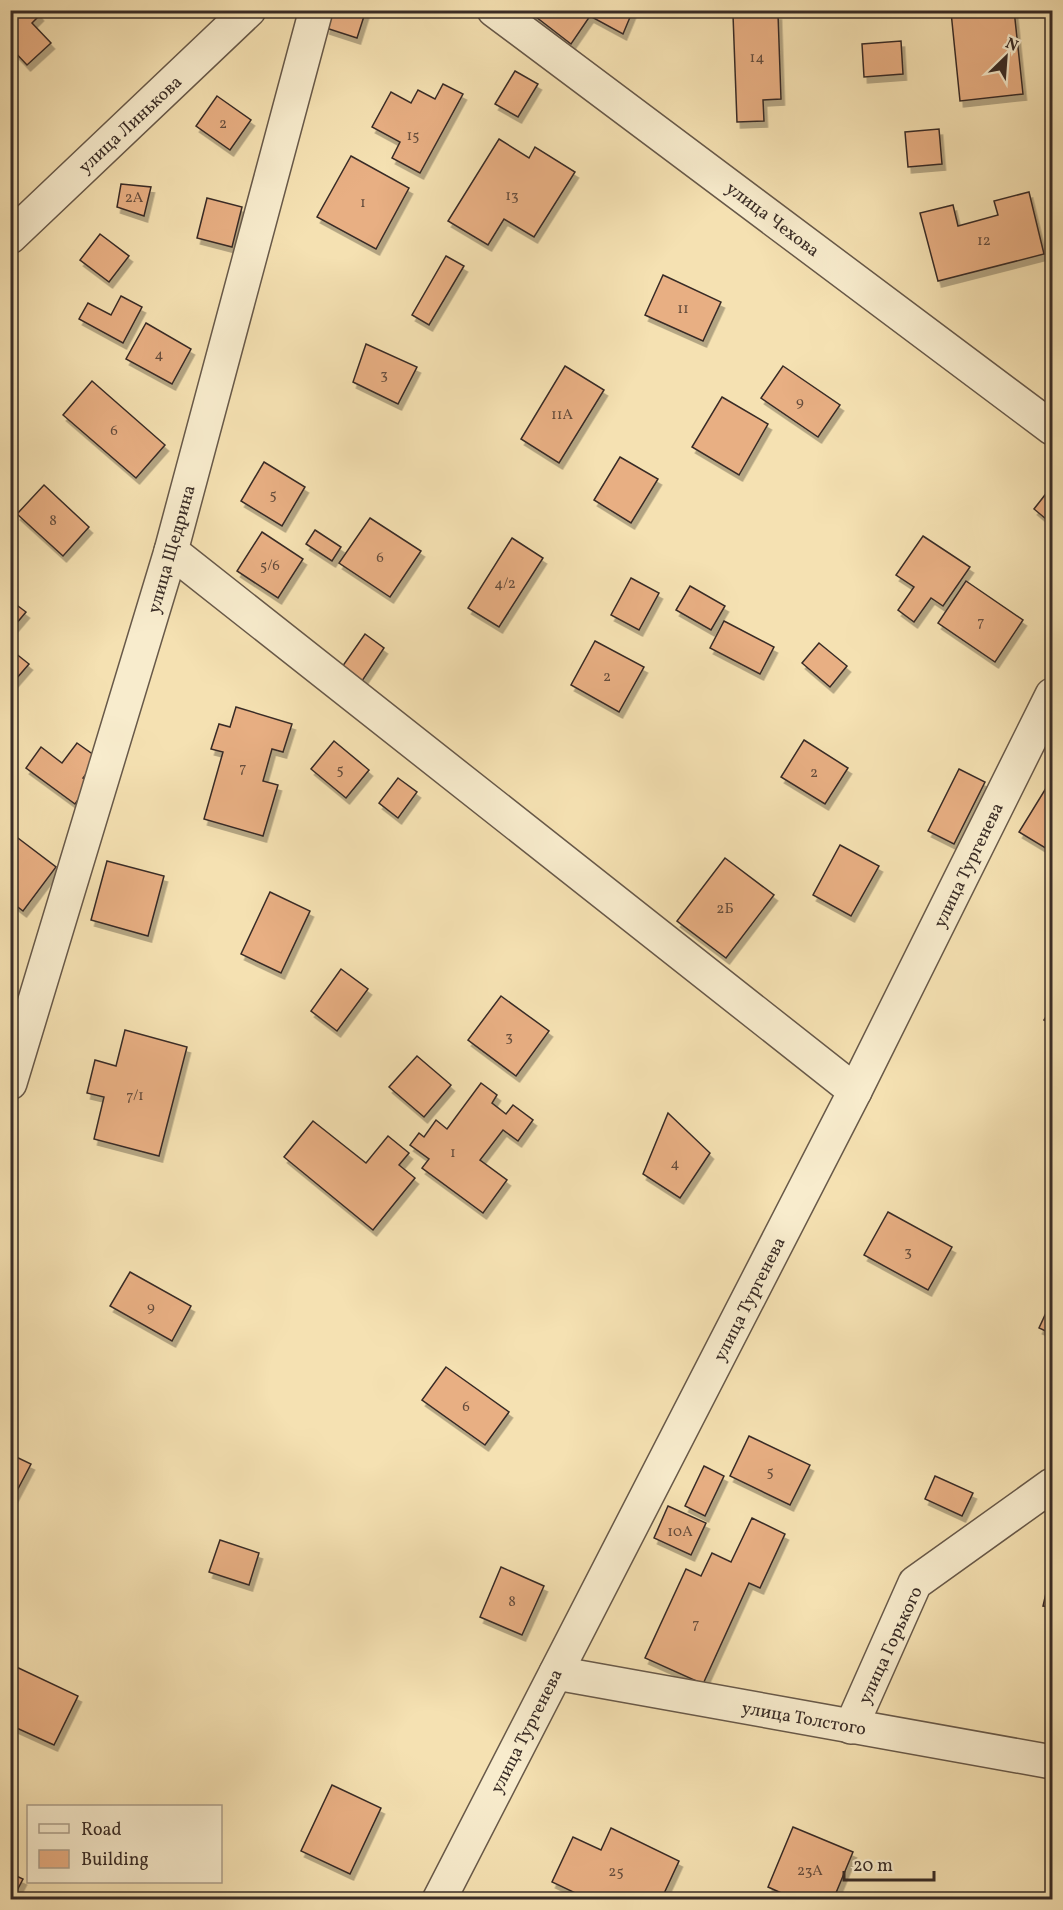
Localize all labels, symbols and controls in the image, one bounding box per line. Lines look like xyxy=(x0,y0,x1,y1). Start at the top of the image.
north arrow xyxy=(976,27,1036,87)
text: N xyxy=(1002,33,1022,58)
house number: 14 xyxy=(750,48,764,69)
street label: улица Линькова xyxy=(74,70,188,180)
house number: 2 xyxy=(219,114,227,135)
house number: 15 xyxy=(406,126,420,147)
street label: улица Чехова xyxy=(720,177,824,264)
house number: 13 xyxy=(505,186,519,207)
house number: 2А xyxy=(125,188,144,209)
house number: 1 xyxy=(360,193,366,214)
house number: 12 xyxy=(977,231,991,252)
house number: 11 xyxy=(677,299,689,320)
house number: 4 xyxy=(155,345,164,366)
house number: 3 xyxy=(380,365,388,386)
house number: 9 xyxy=(796,392,804,413)
house number: 11А xyxy=(551,405,574,426)
house number: 6 xyxy=(110,421,118,442)
street label: улица Щедрина xyxy=(142,482,203,617)
house number: 5 xyxy=(269,485,277,506)
house number: 8 xyxy=(49,511,57,532)
house number: 6 xyxy=(376,548,384,569)
house number: 5/6 xyxy=(260,556,280,577)
house number: 4/2 xyxy=(494,574,516,595)
house number: 7 xyxy=(977,612,985,633)
house number: 2 xyxy=(603,667,611,688)
house number: 7 xyxy=(239,758,247,779)
house number: 5 xyxy=(336,760,344,781)
house number: 2 xyxy=(810,763,818,784)
street label: улица Тургенева xyxy=(928,799,1011,933)
house number: 2Б xyxy=(716,899,734,920)
house number: 3 xyxy=(505,1027,513,1048)
house number: 7/1 xyxy=(126,1086,144,1107)
house number: 1 xyxy=(450,1143,456,1164)
house number: 4 xyxy=(671,1154,680,1175)
street label: улица Тургенева xyxy=(708,1233,793,1366)
house number: 3 xyxy=(904,1242,912,1263)
house number: 9 xyxy=(147,1297,155,1318)
house number: 6 xyxy=(462,1397,470,1418)
house number: 5 xyxy=(766,1462,774,1483)
house number: 10А xyxy=(667,1522,693,1543)
street label: улица Горького xyxy=(853,1583,930,1709)
house number: 8 xyxy=(508,1592,516,1613)
house number: 7 xyxy=(692,1614,700,1635)
street label: улица Тургенева xyxy=(485,1665,570,1798)
street label: улица Толстого xyxy=(740,1696,868,1743)
legend xyxy=(27,1805,222,1883)
text: Road xyxy=(81,1818,122,1843)
scale bar xyxy=(844,1844,934,1882)
text: Building xyxy=(81,1848,149,1873)
text: 20 m xyxy=(853,1854,893,1879)
house number: 23А xyxy=(797,1861,823,1882)
house number: 25 xyxy=(608,1862,624,1883)

